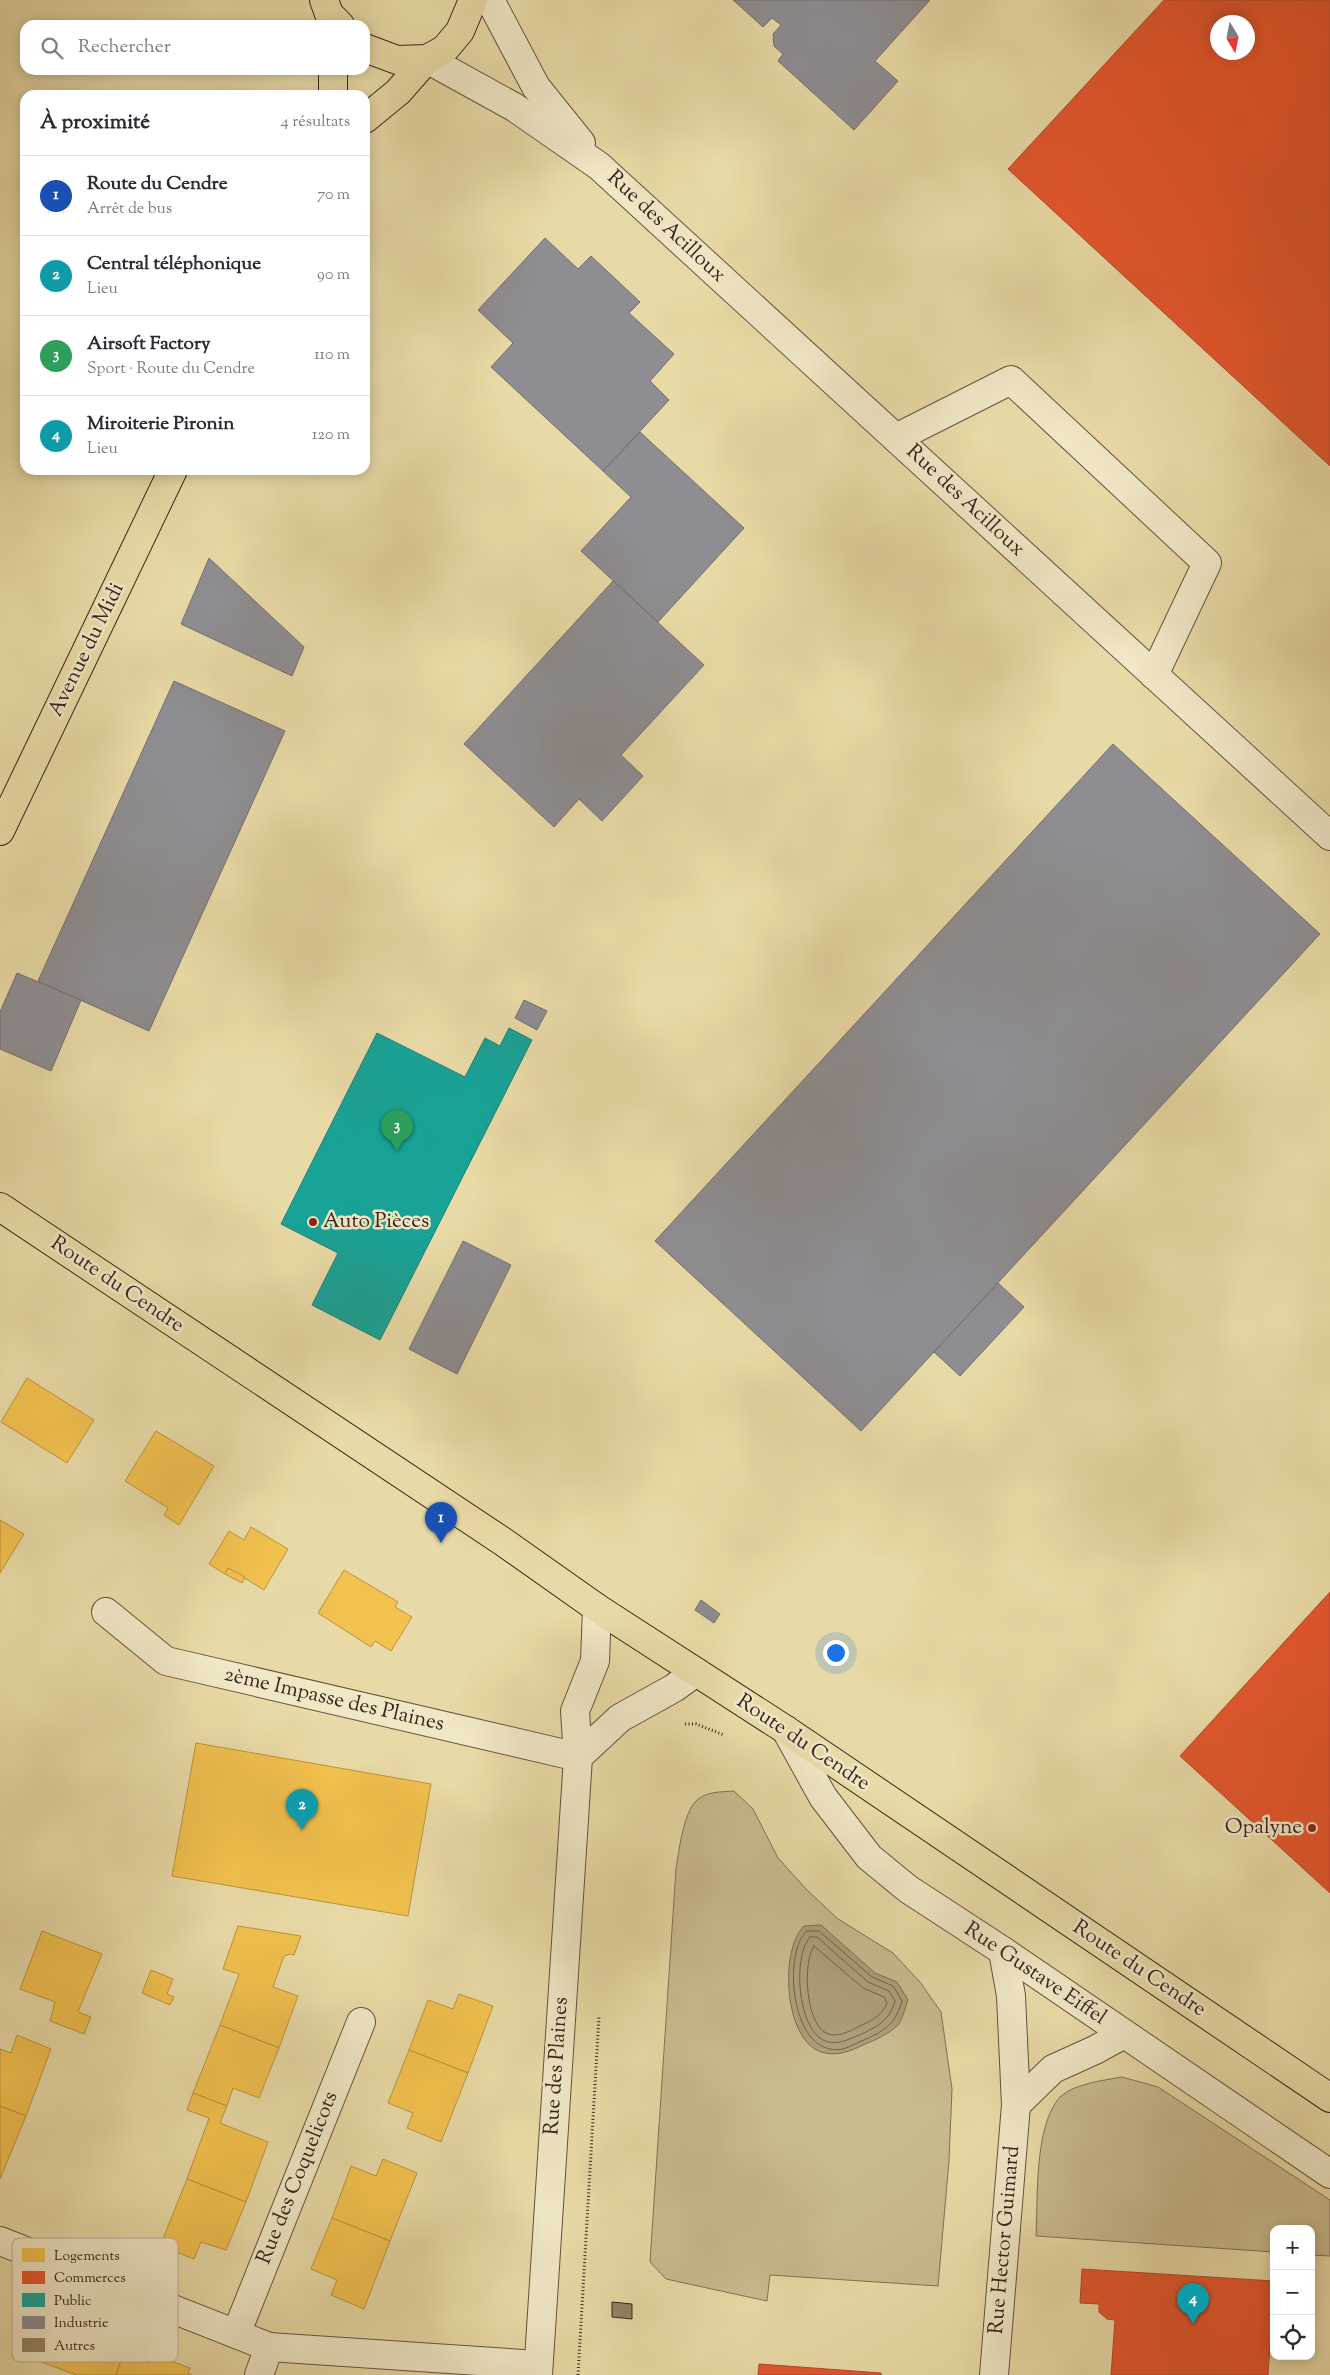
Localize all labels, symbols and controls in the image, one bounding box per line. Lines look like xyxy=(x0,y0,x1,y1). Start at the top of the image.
north arrow xyxy=(1210,15,1255,60)
search box xyxy=(20,20,370,75)
icon: search xyxy=(38,34,66,62)
text: Rechercher xyxy=(78,34,171,61)
text: À proximité xyxy=(40,108,150,138)
text: 4 résultats xyxy=(281,111,350,134)
street label: Rue des Acilloux xyxy=(600,164,732,290)
text: Route du Cendre xyxy=(87,171,228,198)
text: 1 xyxy=(53,184,59,207)
text: 70 m xyxy=(317,184,350,207)
text: Arrêt de bus xyxy=(87,198,172,221)
text: Central téléphonique xyxy=(87,251,261,278)
text: 2 xyxy=(52,264,60,287)
text: 90 m xyxy=(317,264,350,287)
text: Lieu xyxy=(87,278,118,301)
text: Airsoft Factory xyxy=(87,331,211,358)
text: 3 xyxy=(53,344,59,367)
text: 110 m xyxy=(314,344,350,367)
text: Sport · Route du Cendre xyxy=(87,358,255,381)
text: Miroiterie Pironin xyxy=(87,411,234,438)
text: 4 xyxy=(52,424,60,447)
text: 120 m xyxy=(312,424,350,447)
text: Lieu xyxy=(87,438,118,461)
street label: Rue des Acilloux xyxy=(899,438,1031,564)
street label: Avenue du Midi xyxy=(42,578,132,722)
pin: 3 xyxy=(381,1110,413,1151)
place label: Auto Pièces xyxy=(323,1207,429,1237)
marker: Auto Pièces xyxy=(307,1216,319,1228)
street label: Route du Cendre xyxy=(44,1229,190,1341)
pin: 1 xyxy=(425,1502,457,1543)
your location xyxy=(823,1640,849,1666)
street label: 2ème Impasse des Plaines xyxy=(221,1660,447,1740)
street label: Route du Cendre xyxy=(730,1687,876,1799)
pin: 2 xyxy=(286,1789,318,1830)
place label: Opalyne xyxy=(1225,1813,1302,1843)
marker: Opalyne xyxy=(1306,1822,1318,1834)
street label: Route du Cendre xyxy=(1066,1913,1212,2025)
street label: Rue Gustave Eiffel xyxy=(958,1915,1112,2033)
street label: Rue des Plaines xyxy=(537,1996,577,2136)
street label: Rue des Coquelicots xyxy=(250,2087,346,2269)
street label: Rue Hector Guimard xyxy=(982,2144,1028,2336)
map controls xyxy=(1270,2225,1315,2360)
button: + xyxy=(1270,2225,1315,2270)
legend xyxy=(12,2238,178,2362)
text: Logements xyxy=(54,2247,120,2267)
text: Commerces xyxy=(54,2269,126,2289)
button: − xyxy=(1270,2270,1315,2315)
pin: 4 xyxy=(1177,2283,1209,2324)
text: Public xyxy=(54,2292,91,2312)
text: Industrie xyxy=(54,2314,109,2334)
button: locate xyxy=(1270,2315,1315,2360)
text: Autres xyxy=(54,2337,95,2357)

